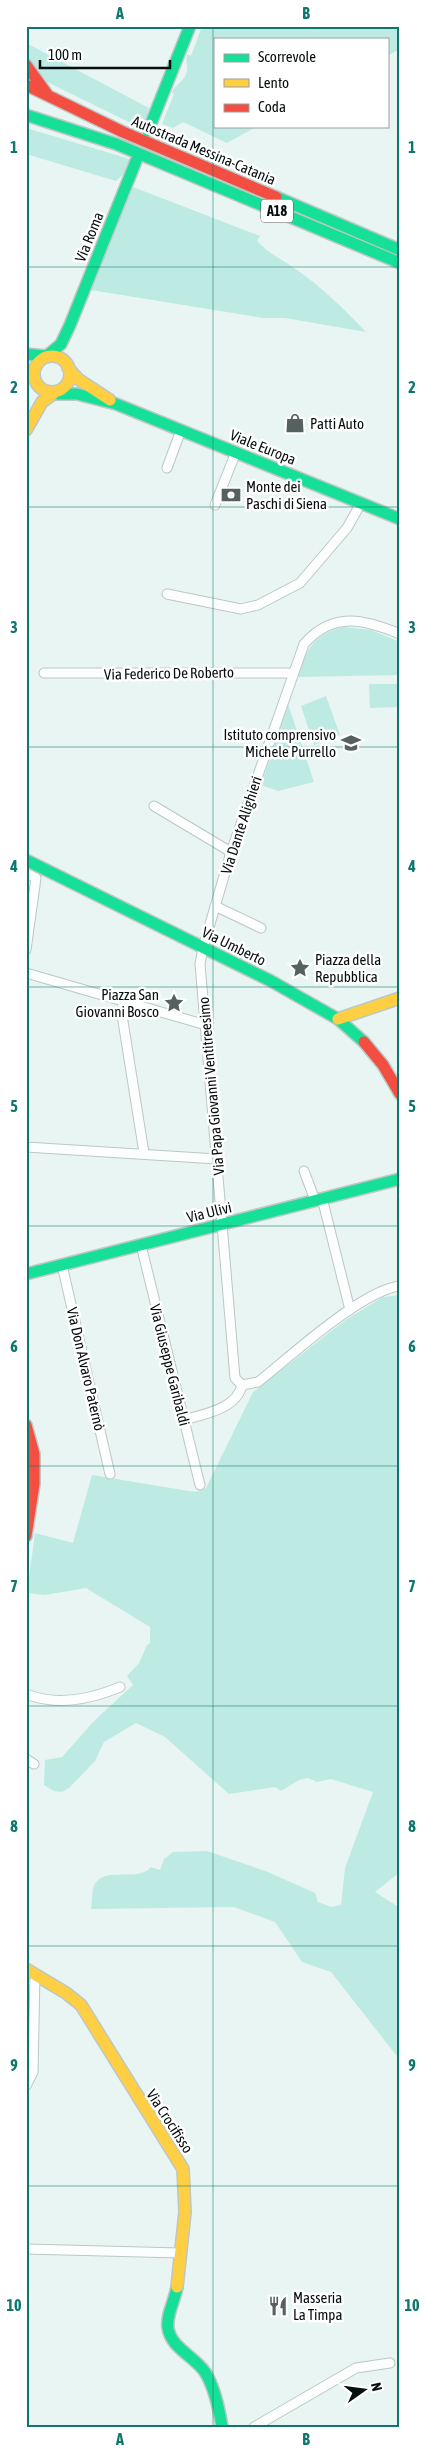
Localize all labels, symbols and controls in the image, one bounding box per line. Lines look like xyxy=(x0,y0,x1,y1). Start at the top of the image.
text: A xyxy=(115,4,124,22)
text: B xyxy=(302,4,310,22)
scale bar xyxy=(40,38,170,70)
legend xyxy=(214,38,388,128)
text: 100 m xyxy=(48,46,82,63)
text: Scorrevole xyxy=(258,48,316,65)
text: Lento xyxy=(258,74,289,91)
text: Coda xyxy=(258,98,286,115)
street label: Autostrada Messina-Catania xyxy=(130,112,278,188)
text: 1 xyxy=(10,138,18,156)
text: 1 xyxy=(408,138,416,156)
road number: A18 xyxy=(261,200,293,222)
street label: Via Roma xyxy=(71,210,107,264)
text: 2 xyxy=(10,378,18,396)
text: 2 xyxy=(408,378,416,396)
shop icon: Patti Auto xyxy=(284,412,306,434)
place label: Patti Auto xyxy=(310,415,364,432)
street label: Viale Europa xyxy=(228,426,298,468)
place label: Monte dei Paschi di Siena xyxy=(246,478,327,512)
bank icon: Monte dei Paschi di Siena xyxy=(220,484,242,506)
text: 3 xyxy=(10,618,18,636)
text: 3 xyxy=(408,618,416,636)
street label: Via Federico De Roberto xyxy=(104,663,234,683)
place label: Istituto comprensivo Michele Purrello xyxy=(223,726,336,760)
school or university icon: Istituto comprensivo Michele Purrello xyxy=(340,732,362,754)
street label: Via Dante Alighieri xyxy=(217,774,265,876)
text: 4 xyxy=(9,857,18,875)
text: 4 xyxy=(407,857,416,875)
street label: Via Umberto xyxy=(199,923,269,969)
place label: Piazza della Repubblica xyxy=(315,951,381,985)
place icon: Piazza della Repubblica xyxy=(289,957,311,979)
place label: Piazza San Giovanni Bosco xyxy=(76,986,159,1020)
place icon: Piazza San Giovanni Bosco xyxy=(163,992,185,1014)
street label: Via Papa Giovanni Ventitreesimo xyxy=(195,996,227,1176)
text: 5 xyxy=(10,1097,18,1115)
text: 5 xyxy=(408,1097,416,1115)
street label: Via Ulivi xyxy=(185,1198,233,1226)
street label: Via Giuseppe Garibaldi xyxy=(147,1302,193,1428)
street label: Via Don Alvaro Paternò xyxy=(64,1306,108,1432)
text: 6 xyxy=(10,1337,18,1355)
text: 6 xyxy=(408,1337,416,1355)
text: 7 xyxy=(10,1577,18,1595)
text: 7 xyxy=(408,1577,416,1595)
text: 8 xyxy=(10,1817,18,1835)
text: 8 xyxy=(408,1817,416,1835)
text: 9 xyxy=(10,2056,18,2074)
text: 9 xyxy=(408,2056,416,2074)
street label: Via Crocifisso xyxy=(143,2086,197,2156)
place label: Masseria La Timpa xyxy=(293,2289,342,2323)
restaurant icon: Masseria La Timpa xyxy=(267,2295,289,2317)
text: 10 xyxy=(6,2296,22,2314)
text: 10 xyxy=(404,2296,420,2314)
north arrow xyxy=(338,2366,388,2416)
text: N xyxy=(368,2381,385,2393)
text: A xyxy=(115,2430,124,2448)
text: B xyxy=(302,2430,310,2448)

